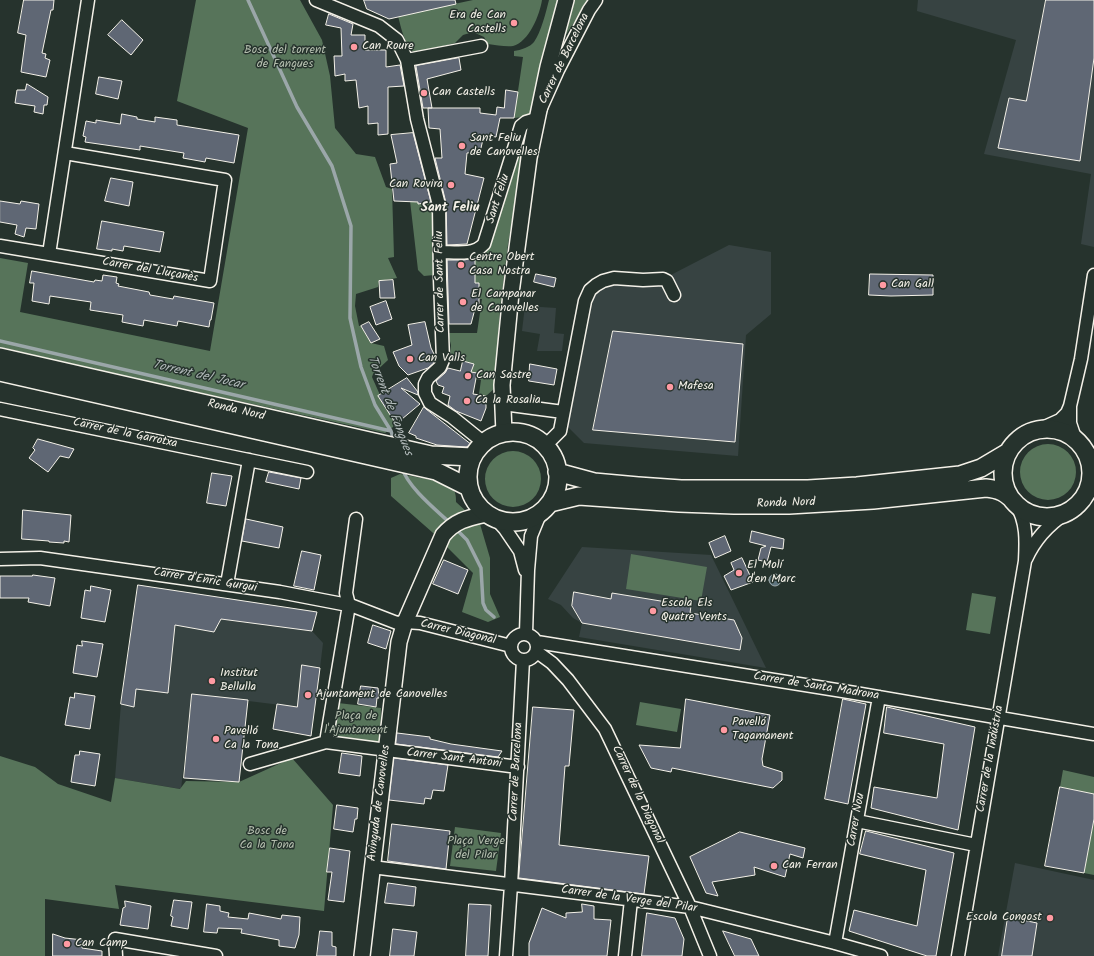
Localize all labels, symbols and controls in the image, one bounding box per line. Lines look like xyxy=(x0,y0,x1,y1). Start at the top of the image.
place label: Era de Can Castells xyxy=(449,9,506,37)
street label: Carrer de Barcelona xyxy=(537,11,593,107)
marker: Era de Can Castells xyxy=(509,18,519,28)
place label: Can Roure xyxy=(362,40,414,54)
marker: Can Roure xyxy=(349,42,359,52)
park label: Bosc del torrent de Fangues xyxy=(244,44,326,72)
place label: Can Castells xyxy=(432,86,495,100)
marker: Can Castells xyxy=(419,88,429,98)
place label: Sant Feliu de Canovelles xyxy=(470,132,538,160)
marker: Sant Feliu de Canovelles xyxy=(457,141,467,151)
street label: Sant Feliu xyxy=(484,172,514,226)
place label: Can Rovira xyxy=(389,178,443,192)
marker: Can Rovira xyxy=(446,180,456,190)
district label: Sant Feliu xyxy=(421,201,479,217)
street label: Carrer de Sant Feliu xyxy=(433,231,449,333)
place label: Centre Obert Casa Nostra xyxy=(469,251,534,279)
street label: Carrer del Lluçanès xyxy=(101,255,199,287)
marker: Centre Obert Casa Nostra xyxy=(456,260,466,270)
place label: Can Gall xyxy=(891,278,934,292)
marker: Can Gall xyxy=(878,280,888,290)
place label: El Campanar de Canovelles xyxy=(471,288,539,316)
marker: El Campanar de Canovelles xyxy=(458,297,468,307)
place label: Can Valls xyxy=(418,352,465,366)
water label: Torrent de Fangues xyxy=(363,354,415,458)
marker: Can Valls xyxy=(405,354,415,364)
water label: Torrent del Jocar xyxy=(151,358,245,394)
place label: Can Sastre xyxy=(476,369,531,383)
marker: Can Sastre xyxy=(463,371,473,381)
place label: Mafesa xyxy=(678,380,714,394)
marker: Mafesa xyxy=(665,382,675,392)
place label: Ca la Rosalia xyxy=(475,394,541,408)
marker: Ca la Rosalia xyxy=(462,396,472,406)
street label: Ronda Nord xyxy=(206,397,266,425)
street label: Carrer de la Garrotxa xyxy=(72,416,178,452)
street label: Ronda Nord xyxy=(756,496,816,512)
place label: El Molí d'en Marc xyxy=(747,559,796,587)
street label: Carrer d'Enric Gurgui xyxy=(152,566,258,596)
marker: El Molí d'en Marc xyxy=(734,568,744,578)
place label: Escola Els Quatre Vents xyxy=(661,597,727,625)
marker: Escola Els Quatre Vents xyxy=(648,606,658,616)
street label: Carrer Diagonal xyxy=(419,617,497,649)
place label: Institut Bellulla xyxy=(220,667,258,695)
street label: Carrer de Santa Madrona xyxy=(752,670,880,704)
marker: Institut Bellulla xyxy=(207,676,217,686)
place label: Ajuntament de Canovelles xyxy=(316,688,447,702)
marker: Ajuntament de Canovelles xyxy=(303,690,313,700)
street label: Carrer de la Indústria xyxy=(974,704,1008,814)
park label: Plaça de l'Ajuntament xyxy=(324,710,388,738)
place label: Pavelló Tagamanent xyxy=(732,716,793,744)
street label: Carrer de Barcelona xyxy=(507,722,527,822)
place label: Pavelló Ca la Tona xyxy=(224,725,279,753)
marker: Pavelló Tagamanent xyxy=(719,725,729,735)
marker: Pavelló Ca la Tona xyxy=(211,734,221,744)
street label: Avinguda de Canovelles xyxy=(366,744,394,862)
street label: Carrer de la Diagonal xyxy=(608,744,666,846)
street label: Carrer Sant Antoni xyxy=(406,746,502,772)
street label: Carrer Nou xyxy=(845,792,869,848)
park label: Bosc de Ca la Tona xyxy=(240,825,294,853)
park label: Plaça Verge del Pilar xyxy=(447,835,505,863)
place label: Can Ferran xyxy=(782,859,838,873)
marker: Can Ferran xyxy=(769,861,779,871)
street label: Carrer de la Verge del Pilar xyxy=(560,883,698,917)
place label: Escola Congost xyxy=(966,911,1042,925)
marker: Escola Congost xyxy=(1045,913,1055,923)
place label: Can Camp xyxy=(75,937,127,951)
marker: Can Camp xyxy=(62,939,72,949)

